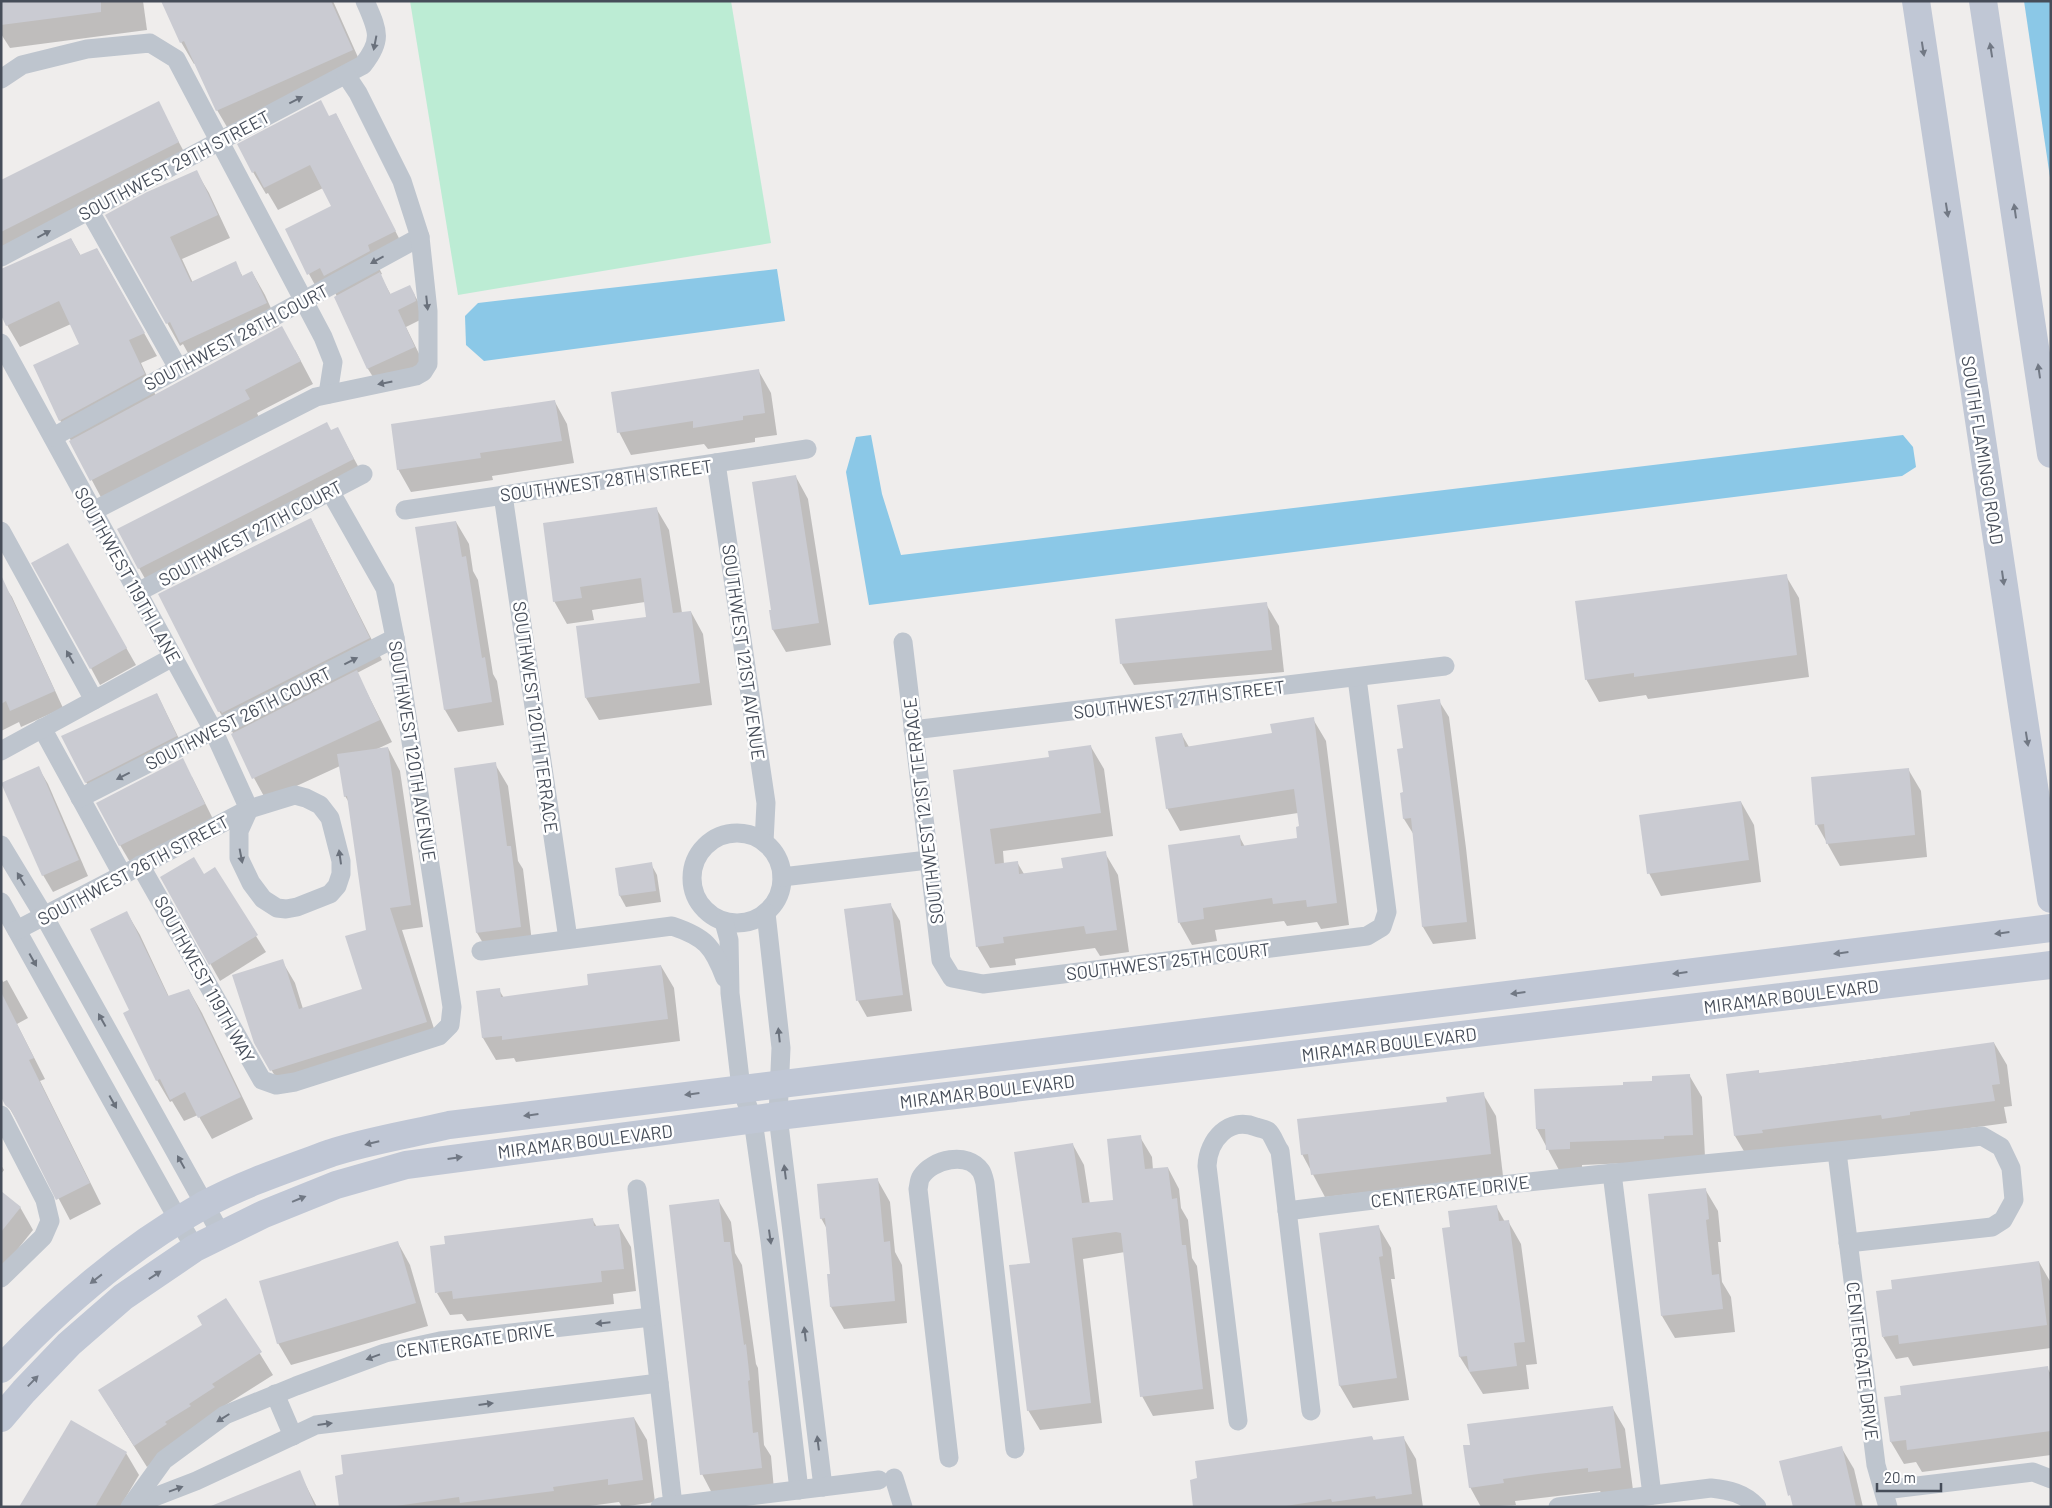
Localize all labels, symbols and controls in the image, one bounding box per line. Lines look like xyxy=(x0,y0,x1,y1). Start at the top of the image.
one-way arrow xyxy=(371,36,379,52)
one-way arrow xyxy=(1986,41,1994,57)
one-way arrow xyxy=(1919,42,1927,58)
one-way arrow xyxy=(289,96,303,104)
street label: SOUTHWEST 29TH STREET xyxy=(74,105,274,225)
one-way arrow xyxy=(2010,202,2018,218)
one-way arrow xyxy=(1944,203,1952,219)
one-way arrow xyxy=(38,229,51,238)
one-way arrow xyxy=(370,256,385,264)
street label: SOUTHWEST 28TH COURT xyxy=(140,279,332,395)
one-way arrow xyxy=(423,295,431,311)
street label: SOUTH FLAMINGO ROAD xyxy=(1957,354,2009,546)
one-way arrow xyxy=(2034,363,2042,379)
one-way arrow xyxy=(377,379,393,387)
street label: SOUTHWEST 28TH STREET xyxy=(499,454,713,506)
street label: SOUTHWEST 27TH COURT xyxy=(155,475,345,591)
street label: SOUTHWEST 119TH LANE xyxy=(70,483,186,667)
street label: SOUTHWEST 121ST AVENUE xyxy=(718,543,770,761)
one-way arrow xyxy=(1999,571,2007,587)
street label: SOUTHWEST 120TH TERRACE xyxy=(509,600,563,834)
street label: SOUTHWEST 120TH AVENUE xyxy=(385,639,441,863)
one-way arrow xyxy=(66,650,74,665)
one-way arrow xyxy=(344,657,358,665)
street label: SOUTHWEST 26TH COURT xyxy=(142,662,334,774)
street label: SOUTHWEST 27TH STREET xyxy=(1072,675,1286,723)
street label: SOUTHWEST 121ST TERRACE xyxy=(898,696,948,926)
one-way arrow xyxy=(2023,732,2031,748)
one-way arrow xyxy=(116,772,130,780)
street label: SOUTHWEST 26TH STREET xyxy=(33,810,233,930)
one-way arrow xyxy=(237,848,245,864)
one-way arrow xyxy=(335,849,343,865)
one-way arrow xyxy=(17,872,26,885)
street label: SOUTHWEST 119TH WAY xyxy=(150,892,260,1066)
one-way arrow xyxy=(1994,930,2010,938)
street label: SOUTHWEST 25TH COURT xyxy=(1065,938,1271,984)
one-way arrow xyxy=(1833,949,1849,957)
one-way arrow xyxy=(29,953,38,967)
one-way arrow xyxy=(1671,969,1687,977)
street label: MIRAMAR BOULEVARD xyxy=(1702,974,1880,1018)
one-way arrow xyxy=(1510,989,1526,997)
one-way arrow xyxy=(97,1013,106,1027)
street label: MIRAMAR BOULEVARD xyxy=(1300,1022,1478,1066)
one-way arrow xyxy=(775,1027,783,1043)
street label: MIRAMAR BOULEVARD xyxy=(898,1069,1076,1113)
one-way arrow xyxy=(684,1090,700,1098)
one-way arrow xyxy=(108,1095,117,1108)
one-way arrow xyxy=(523,1111,539,1119)
street label: MIRAMAR BOULEVARD xyxy=(496,1119,674,1163)
one-way arrow xyxy=(364,1139,379,1147)
one-way arrow xyxy=(448,1153,464,1161)
one-way arrow xyxy=(177,1154,185,1169)
one-way arrow xyxy=(781,1164,789,1180)
street label: CENTERGATE DRIVE xyxy=(1369,1170,1531,1212)
one-way arrow xyxy=(292,1195,306,1203)
one-way arrow xyxy=(766,1230,774,1246)
one-way arrow xyxy=(149,1270,162,1280)
one-way arrow xyxy=(89,1274,103,1284)
street label: CENTERGATE DRIVE xyxy=(1842,1280,1884,1442)
street label: CENTERGATE DRIVE xyxy=(394,1318,556,1362)
one-way arrow xyxy=(594,1319,610,1327)
one-way arrow xyxy=(801,1325,809,1341)
one-way arrow xyxy=(366,1354,381,1361)
one-way arrow xyxy=(27,1375,39,1387)
one-way arrow xyxy=(478,1400,494,1408)
one-way arrow xyxy=(216,1413,229,1423)
one-way arrow xyxy=(317,1420,333,1428)
one-way arrow xyxy=(814,1435,822,1451)
scale bar xyxy=(1877,1460,1941,1492)
text: 20 m xyxy=(1884,1468,1916,1486)
one-way arrow xyxy=(169,1485,184,1493)

